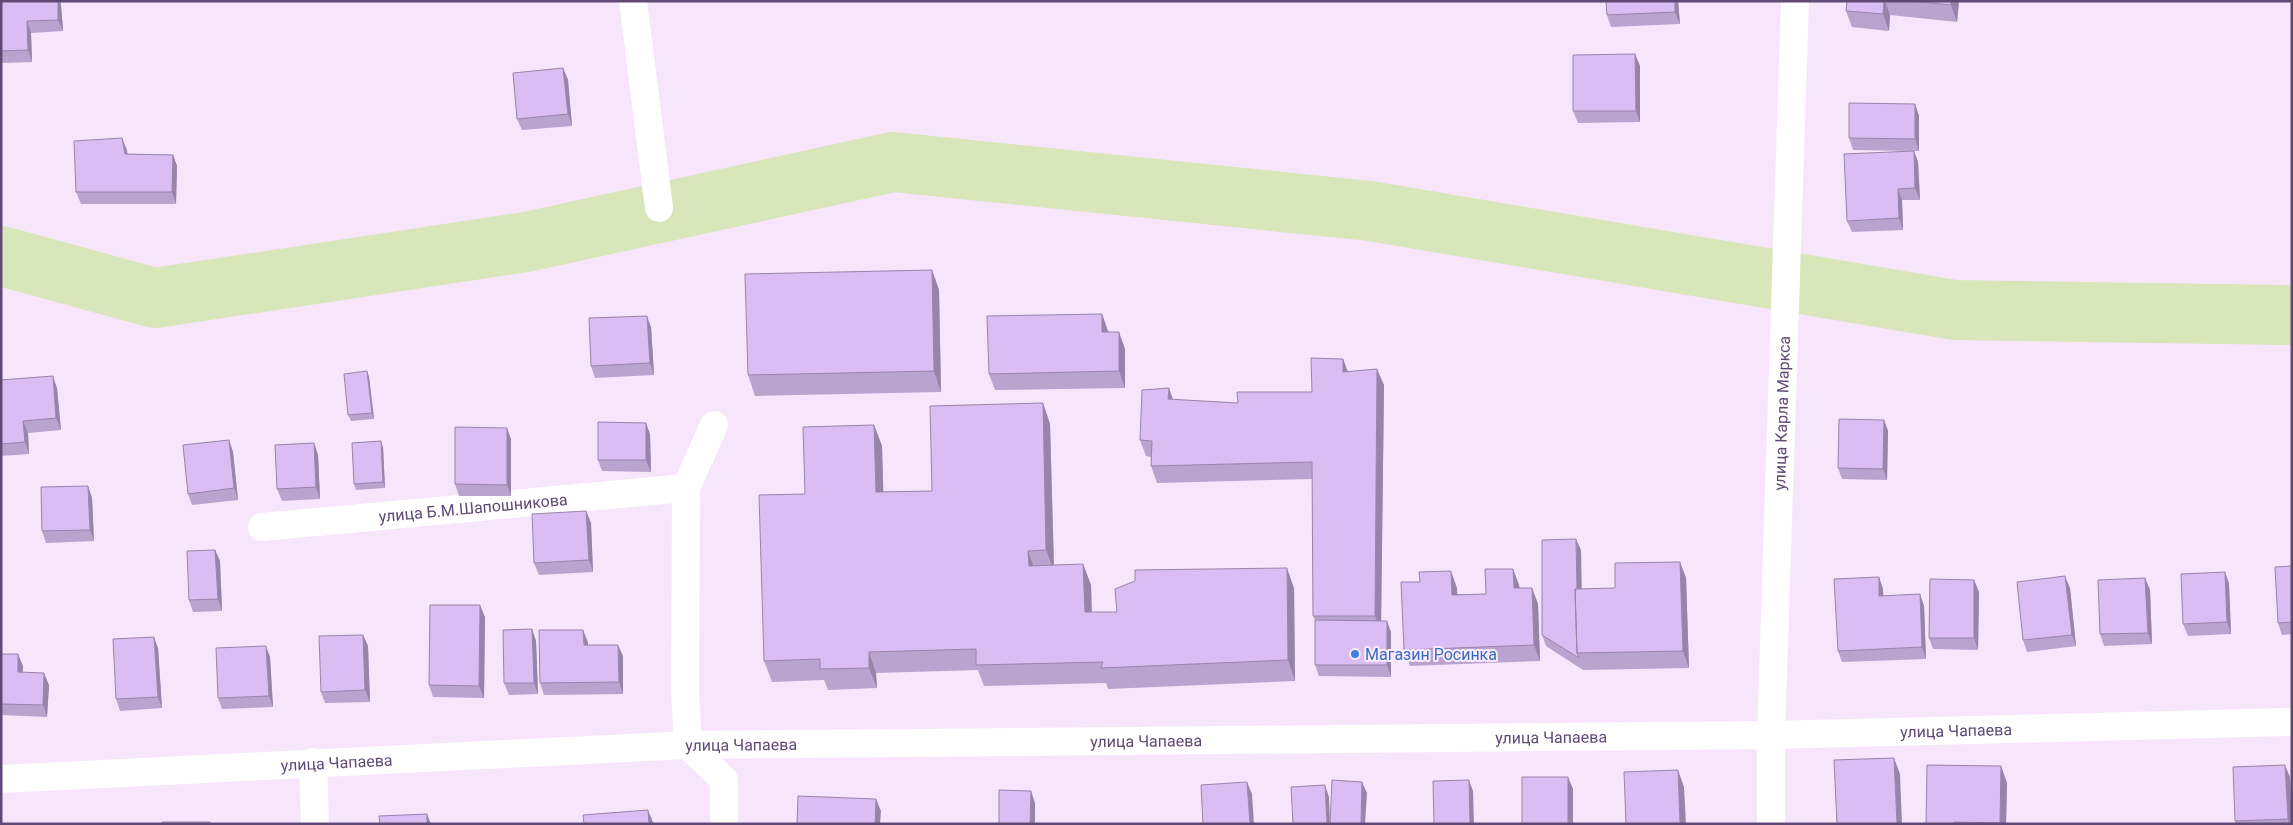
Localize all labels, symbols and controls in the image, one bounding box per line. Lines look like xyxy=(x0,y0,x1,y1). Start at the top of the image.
street label: улица Карла Маркса xyxy=(1769,335,1794,491)
street label: улица Б.М.Шапошникова xyxy=(378,489,568,526)
place label: Магазин Росинка xyxy=(1365,645,1497,664)
marker: Магазин Росинка xyxy=(1349,648,1361,660)
street label: улица Чапаева xyxy=(1900,719,2012,741)
street label: улица Чапаева xyxy=(1495,727,1607,747)
street label: улица Чапаева xyxy=(1090,731,1202,751)
street label: улица Чапаева xyxy=(685,734,797,755)
street label: улица Чапаева xyxy=(280,750,393,775)

